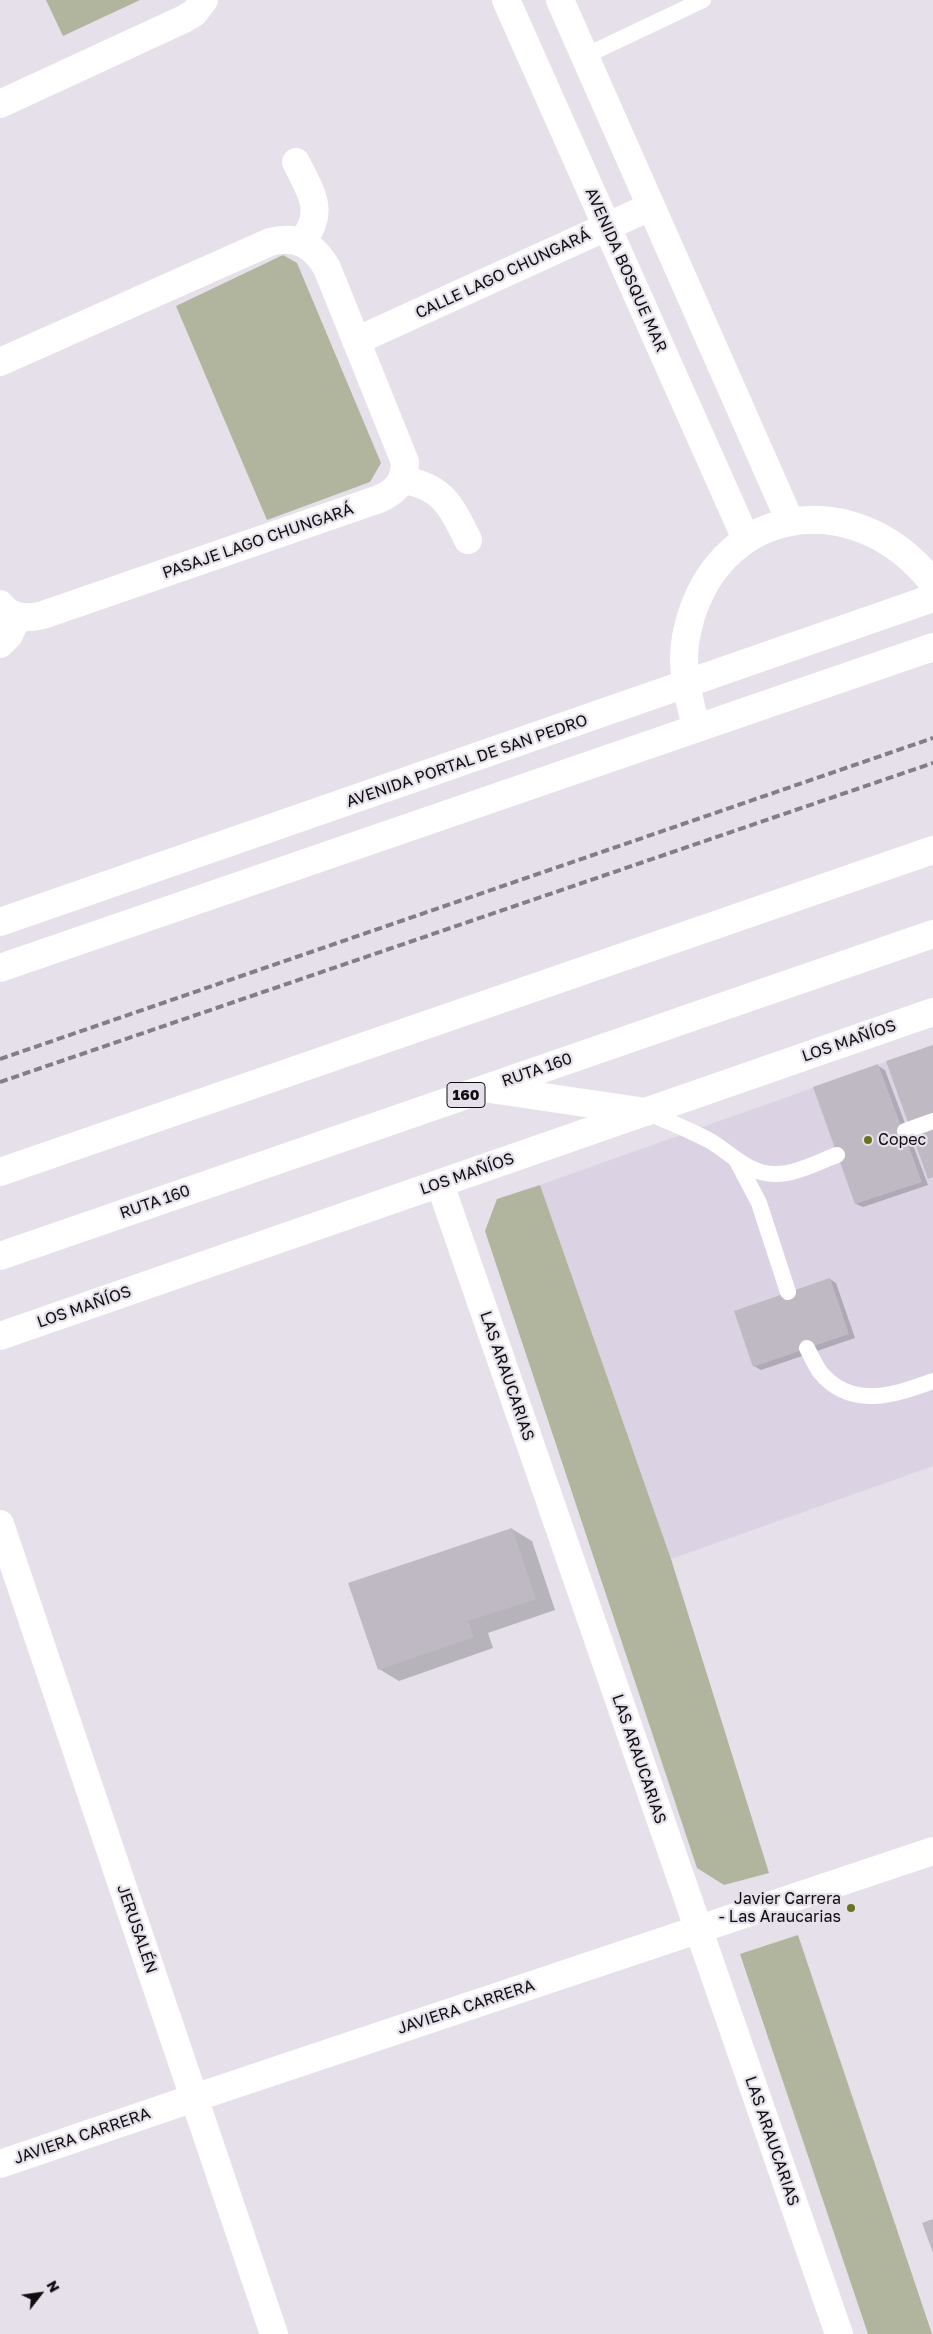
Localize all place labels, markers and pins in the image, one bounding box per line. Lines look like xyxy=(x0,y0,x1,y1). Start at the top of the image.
place label: Copec xyxy=(878,1130,926,1150)
marker: Copec xyxy=(862,1134,874,1146)
place label: Javier Carrera - Las Araucarias xyxy=(719,1889,841,1927)
marker: Javier Carrera - Las Araucarias xyxy=(845,1902,857,1914)

